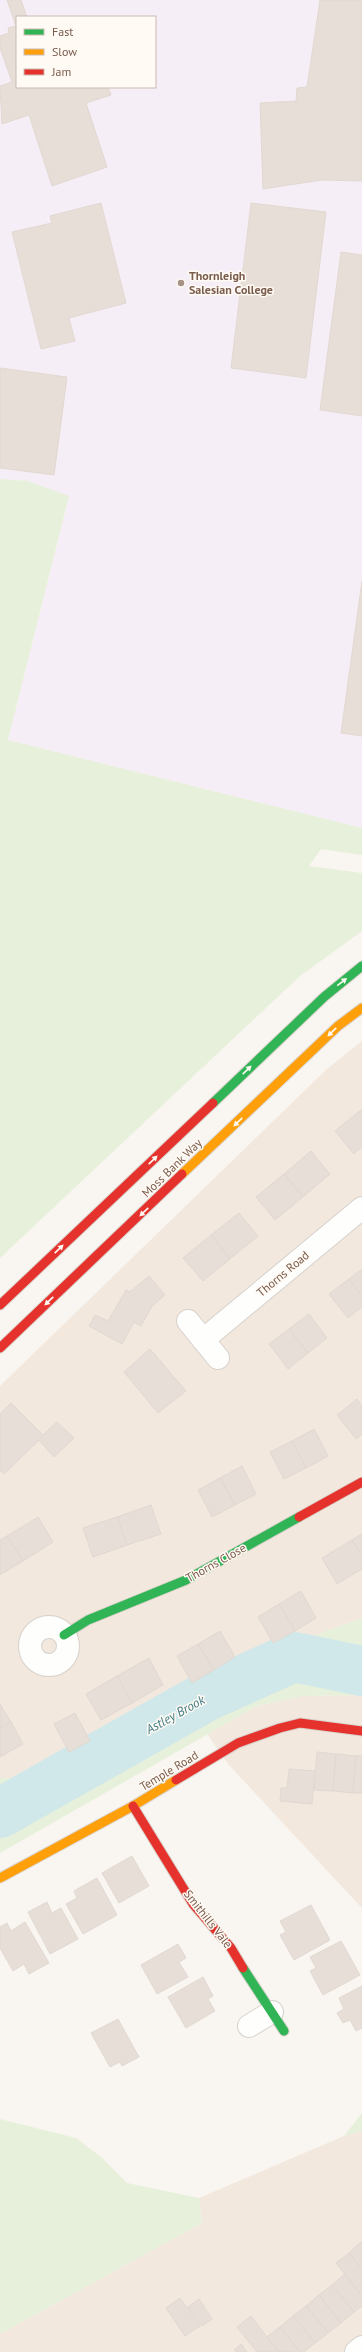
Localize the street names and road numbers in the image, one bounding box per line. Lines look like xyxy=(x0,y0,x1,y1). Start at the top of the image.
street label: Moss Bank Way xyxy=(138,1135,205,1200)
street label: Thorns Road xyxy=(253,1247,312,1300)
street label: Thorns Close xyxy=(183,1540,248,1585)
street label: Temple Road xyxy=(137,1747,201,1794)
street label: Smithills Vale xyxy=(181,1887,236,1951)

